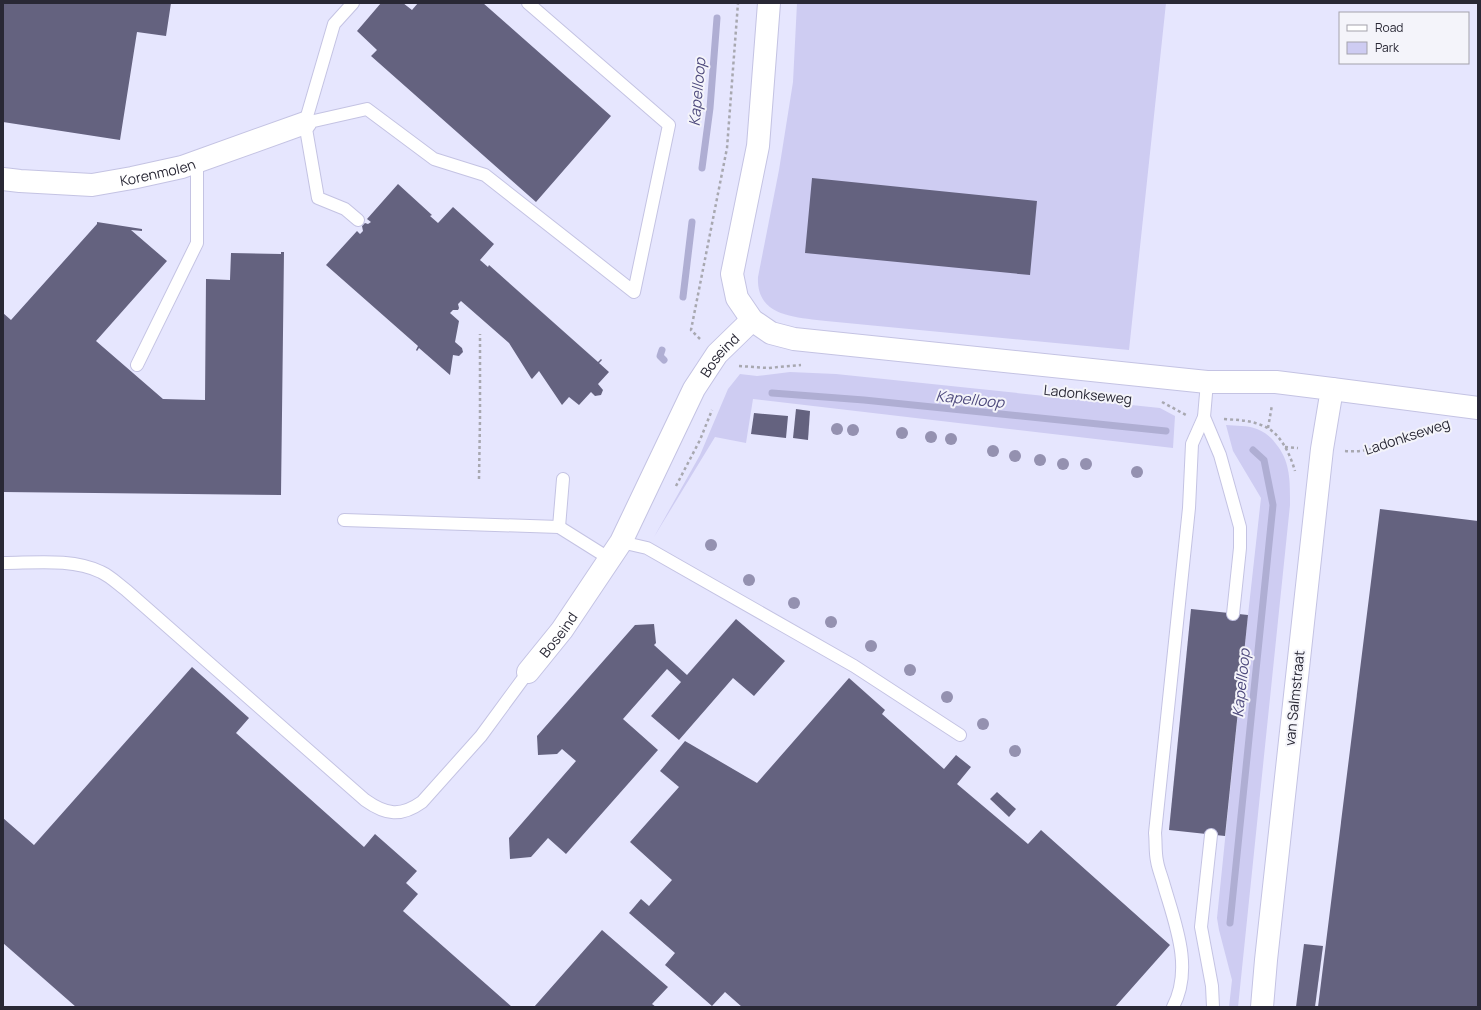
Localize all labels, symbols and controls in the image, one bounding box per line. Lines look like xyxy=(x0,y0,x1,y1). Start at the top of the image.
legend xyxy=(1339,12,1469,64)
text: Road xyxy=(1375,19,1403,36)
text: Park xyxy=(1375,39,1400,56)
water label: Kapelloop xyxy=(684,56,711,127)
street label: Korenmolen xyxy=(118,154,198,189)
street label: Boseind xyxy=(695,329,743,381)
street label: Ladonkseweg xyxy=(1043,380,1133,408)
water label: Kapelloop xyxy=(935,385,1006,413)
street label: Ladonkseweg xyxy=(1362,413,1452,459)
street label: Boseind xyxy=(534,608,581,661)
water label: Kapelloop xyxy=(1227,647,1255,718)
street label: van Salmstraat xyxy=(1280,649,1309,747)

